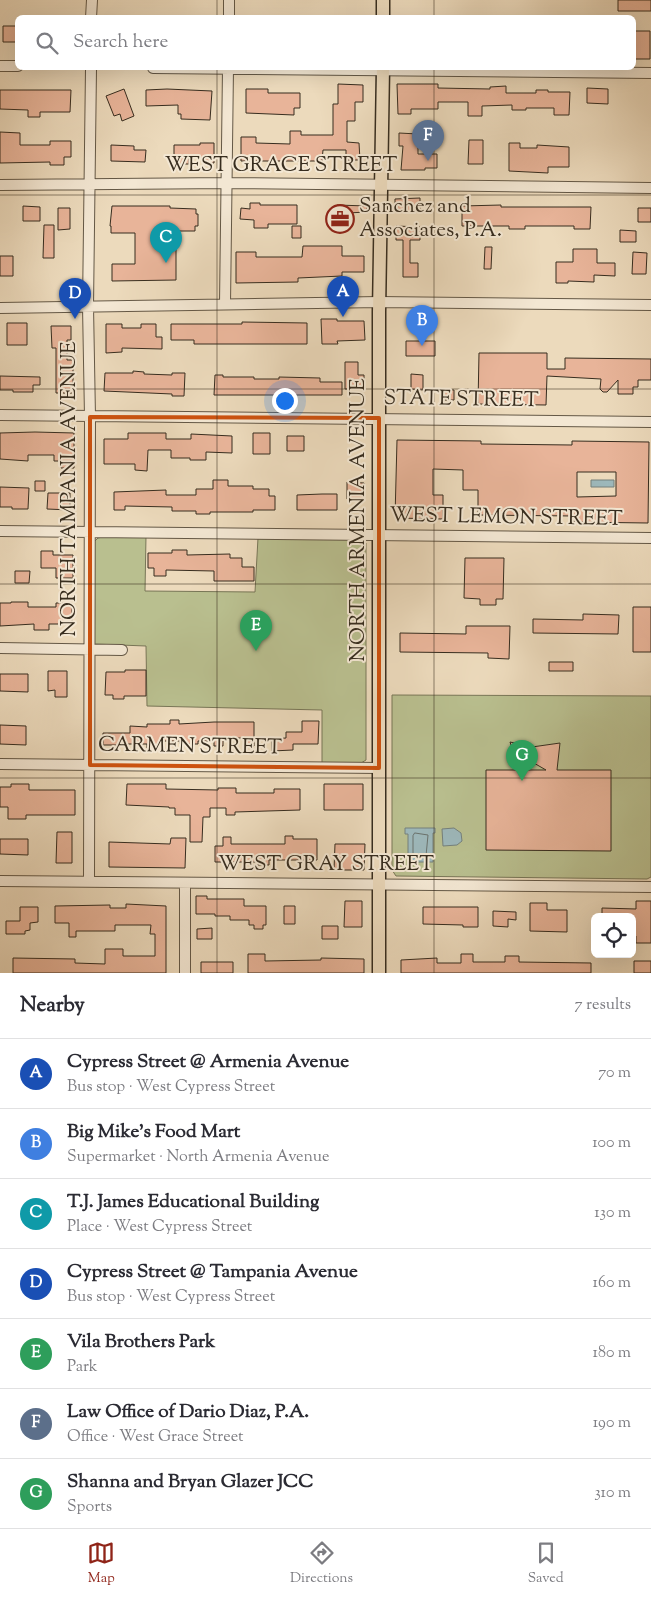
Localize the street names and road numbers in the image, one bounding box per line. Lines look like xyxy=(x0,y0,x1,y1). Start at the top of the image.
street label: WEST GRACE STREET xyxy=(165,151,398,181)
street label: NORTH TAMPANIA AVENUE xyxy=(55,341,85,637)
street label: NORTH ARMENIA AVENUE xyxy=(344,378,374,662)
street label: STATE STREET xyxy=(383,384,539,416)
street label: WEST LEMON STREET xyxy=(389,501,623,535)
street label: CARMEN STREET xyxy=(98,730,282,764)
street label: WEST GRAY STREET xyxy=(218,850,434,880)

